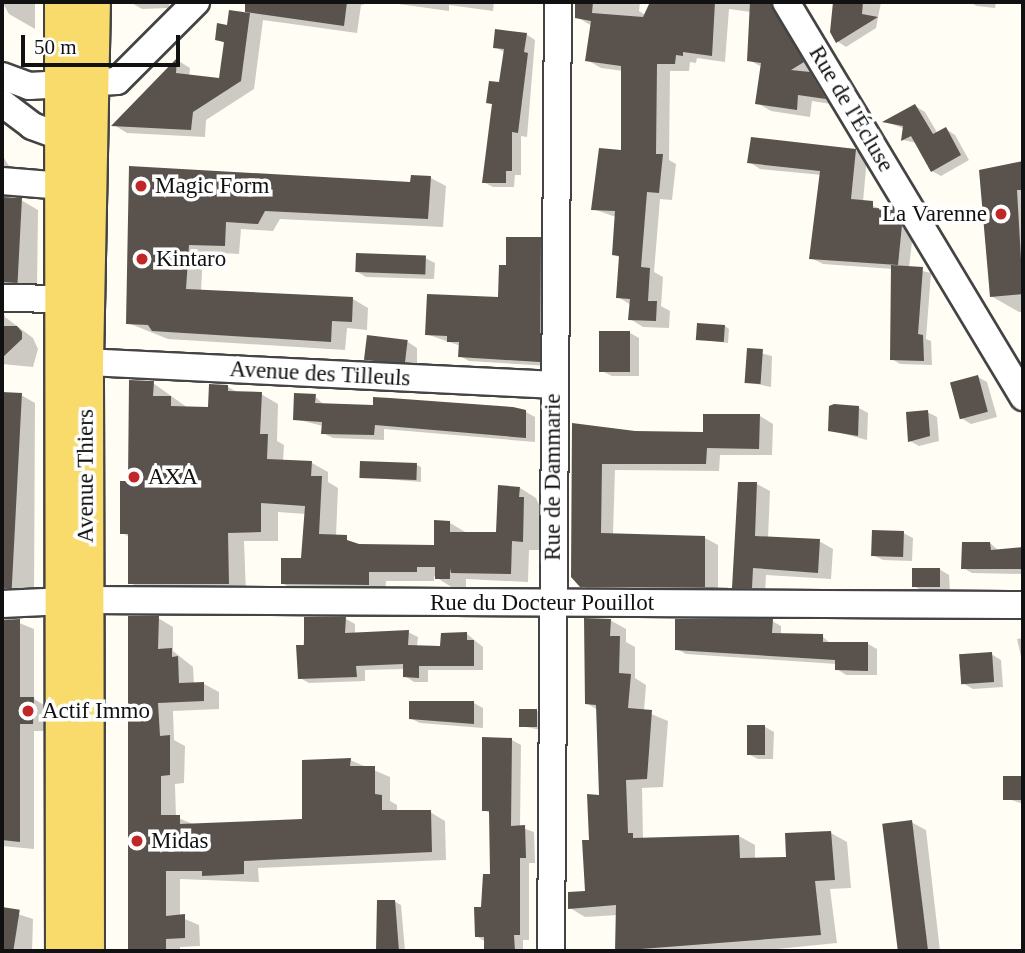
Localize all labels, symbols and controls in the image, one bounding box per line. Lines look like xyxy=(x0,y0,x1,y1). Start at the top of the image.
scale bar xyxy=(24,21,184,65)
text: 50 m xyxy=(34,35,77,59)
street label: Rue de l'Écluse xyxy=(803,41,899,177)
place label: Magic Form xyxy=(155,172,269,200)
marker: Magic Form xyxy=(133,178,149,194)
place label: La Varenne xyxy=(882,200,987,228)
marker: La Varenne xyxy=(993,206,1009,222)
place label: Kintaro xyxy=(156,245,226,273)
marker: Kintaro xyxy=(134,251,150,267)
street label: Avenue des Tilleuls xyxy=(229,355,411,393)
street label: Rue de Dammarie xyxy=(539,393,567,561)
street label: Avenue Thiers xyxy=(72,409,100,543)
place label: AXA xyxy=(148,463,198,491)
marker: AXA xyxy=(126,469,142,485)
street label: Rue du Docteur Pouillot xyxy=(430,589,654,617)
place label: Actif Immo xyxy=(42,697,150,725)
marker: Actif Immo xyxy=(20,703,36,719)
place label: Midas xyxy=(151,827,208,855)
marker: Midas xyxy=(129,833,145,849)

